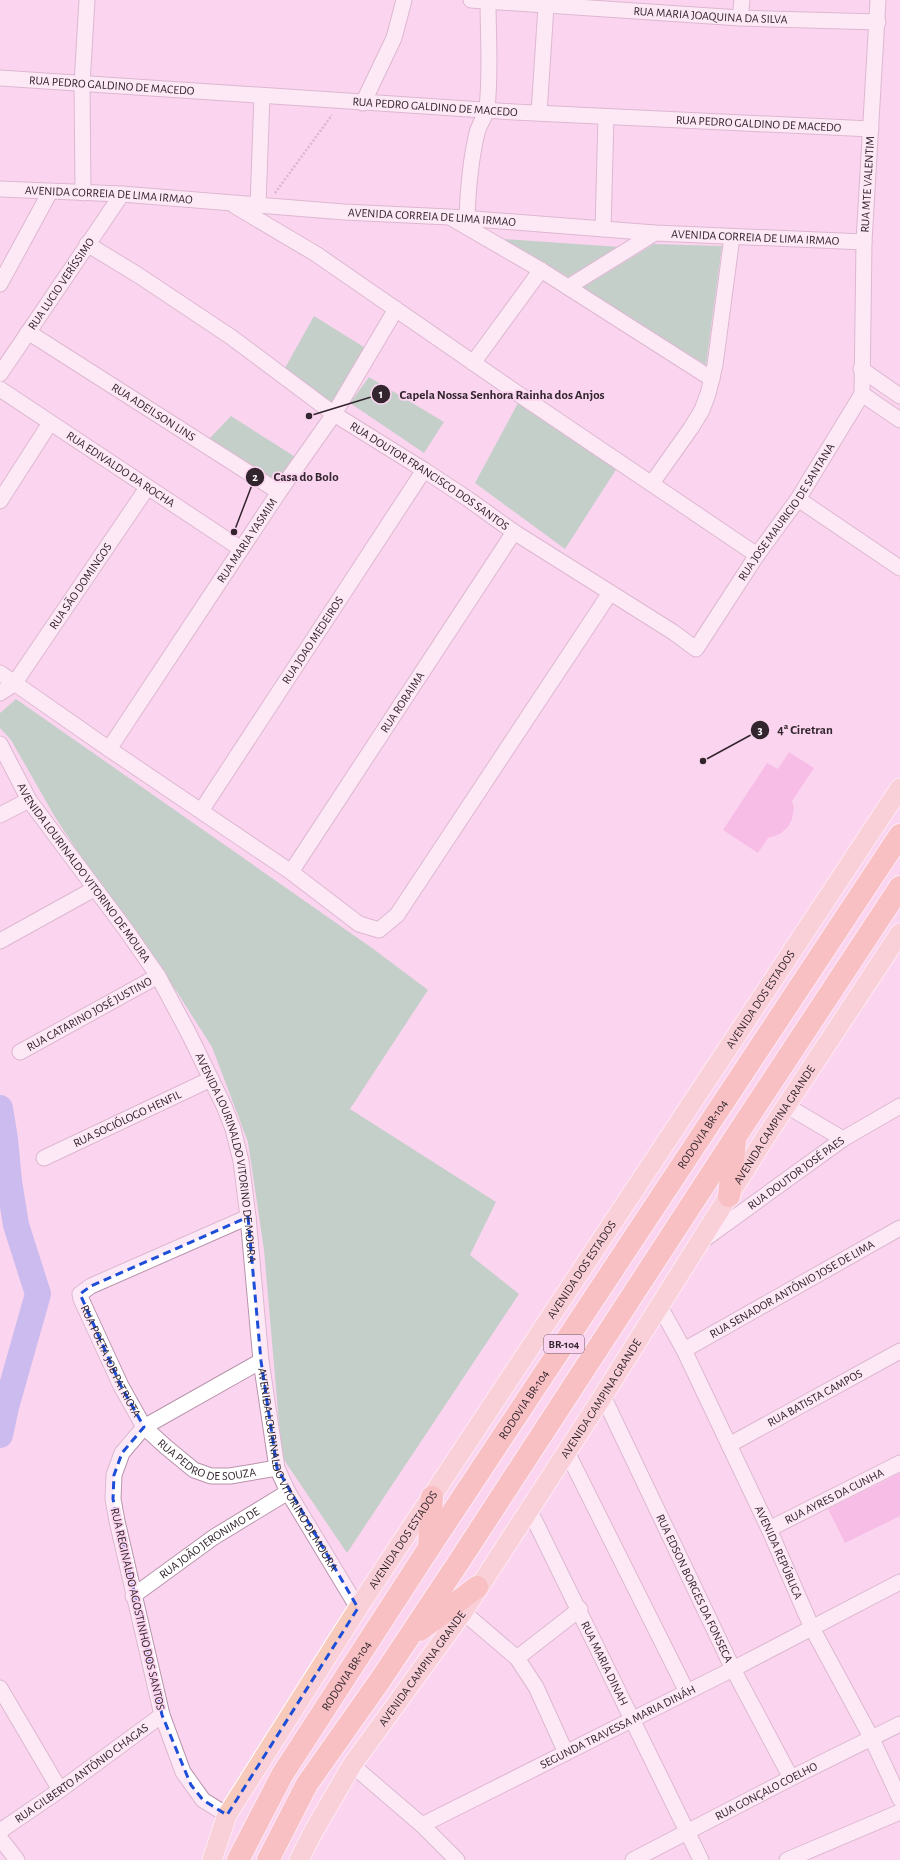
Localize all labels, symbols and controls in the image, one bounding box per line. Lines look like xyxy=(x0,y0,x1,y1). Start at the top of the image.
street label: RUA MARIA JOAQUINA DA SILVA xyxy=(633,5,788,25)
street label: RUA PEDRO GALDINO DE MACEDO xyxy=(29,74,195,97)
street label: RUA PEDRO GALDINO DE MACEDO xyxy=(352,95,518,118)
street label: RUA PEDRO GALDINO DE MACEDO xyxy=(676,114,842,134)
street label: RUA MTE VALENTIM xyxy=(859,136,876,233)
street label: AVENIDA CORREIA DE LIMA IRMAO xyxy=(25,184,194,206)
street label: AVENIDA CORREIA DE LIMA IRMAO xyxy=(348,206,517,228)
street label: AVENIDA CORREIA DE LIMA IRMAO xyxy=(671,228,840,247)
street label: RUA LUCIO VERÍSSIMO xyxy=(26,235,97,332)
street label: RUA ADEILSON LINS xyxy=(110,381,198,443)
callout: Capela Nossa Senhora Rainha dos Anjos xyxy=(371,382,612,407)
text: 1 xyxy=(379,388,383,400)
text: Capela Nossa Senhora Rainha dos Anjos xyxy=(399,389,605,402)
street label: RUA DOUTOR FRANCISCO DOS SANTOS xyxy=(348,420,512,533)
street label: RUA EDIVALDO DA ROCHA xyxy=(65,429,177,509)
street label: RUA JOSE MAURICIO DE SANTANA xyxy=(736,441,837,583)
callout: Casa do Bolo xyxy=(245,464,346,489)
text: 2 xyxy=(252,471,258,483)
text: Casa do Bolo xyxy=(273,471,339,484)
street label: RUA MARIA YASMIM xyxy=(215,496,279,585)
street label: RUA SÃO DOMINGOS xyxy=(47,541,114,631)
street label: RUA JOAO MEDEIROS xyxy=(280,594,346,686)
street label: RUA RORAIMA xyxy=(378,670,427,735)
callout: 4ª Ciretran xyxy=(750,717,841,742)
text: 3 xyxy=(757,724,763,736)
text: 4ª Ciretran xyxy=(777,724,833,737)
street label: AVENIDA LOURINALDO VITORINO DE MOURA xyxy=(15,781,153,965)
street label: AVENIDA DOS ESTADOS xyxy=(724,948,797,1051)
street label: RUA CATARINO JOSÉ JUSTINO xyxy=(25,974,154,1053)
street label: AVENIDA LOURINALDO VITORINO DE MOURA xyxy=(193,1051,258,1263)
street label: AVENIDA CAMPINA GRANDE xyxy=(732,1063,817,1186)
street label: RUA SOCIÓLOGO HENFIL xyxy=(71,1088,183,1149)
street label: RODOVIA BR-104 xyxy=(675,1097,730,1171)
street label: RUA DOUTOR JOSÉ PAES xyxy=(746,1134,847,1212)
street label: AVENIDA DOS ESTADOS xyxy=(545,1218,618,1321)
street label: RUA SENADOR ANTÔNIO JOSE DE LIMA xyxy=(708,1238,876,1340)
street label: RUA POETA JOB PATRIOTA xyxy=(79,1303,143,1419)
road number: BR-104 xyxy=(544,1335,584,1353)
street label: AVENIDA CAMPINA GRANDE xyxy=(558,1337,643,1460)
street label: AVENIDA LOURINALDO VITORINO DE MOURA xyxy=(256,1367,340,1573)
street label: RUA BATISTA CAMPOS xyxy=(765,1367,865,1429)
street label: RODOVIA BR-104 xyxy=(497,1368,551,1442)
street label: RUA PEDRO DE SOUZA xyxy=(155,1437,257,1483)
street label: RUA AYRES DA CUNHA xyxy=(783,1466,886,1526)
street label: AVENIDA DOS ESTADOS xyxy=(366,1488,440,1591)
street label: AVENIDA REPÚBLICA xyxy=(753,1504,805,1601)
street label: RUA JOÃO JERONIMO DE xyxy=(157,1505,261,1581)
street label: RUA REGINALDO AGOSTINHO DOS SANTOS xyxy=(109,1507,167,1712)
street label: RUA EDSON BORGES DA FONSECA xyxy=(654,1512,735,1665)
street label: AVENIDA CAMPINA GRANDE xyxy=(376,1609,468,1728)
street label: RUA MARIA DINAH xyxy=(579,1619,630,1707)
street label: RODOVIA BR-104 xyxy=(319,1638,373,1713)
street label: SEGUNDA TRAVESSA MARIA DINÁH xyxy=(538,1683,697,1771)
street label: RUA GILBERTO ANTÔNIO CHAGAS xyxy=(13,1721,151,1825)
street label: RUA GONÇALO COELHO xyxy=(713,1760,820,1822)

